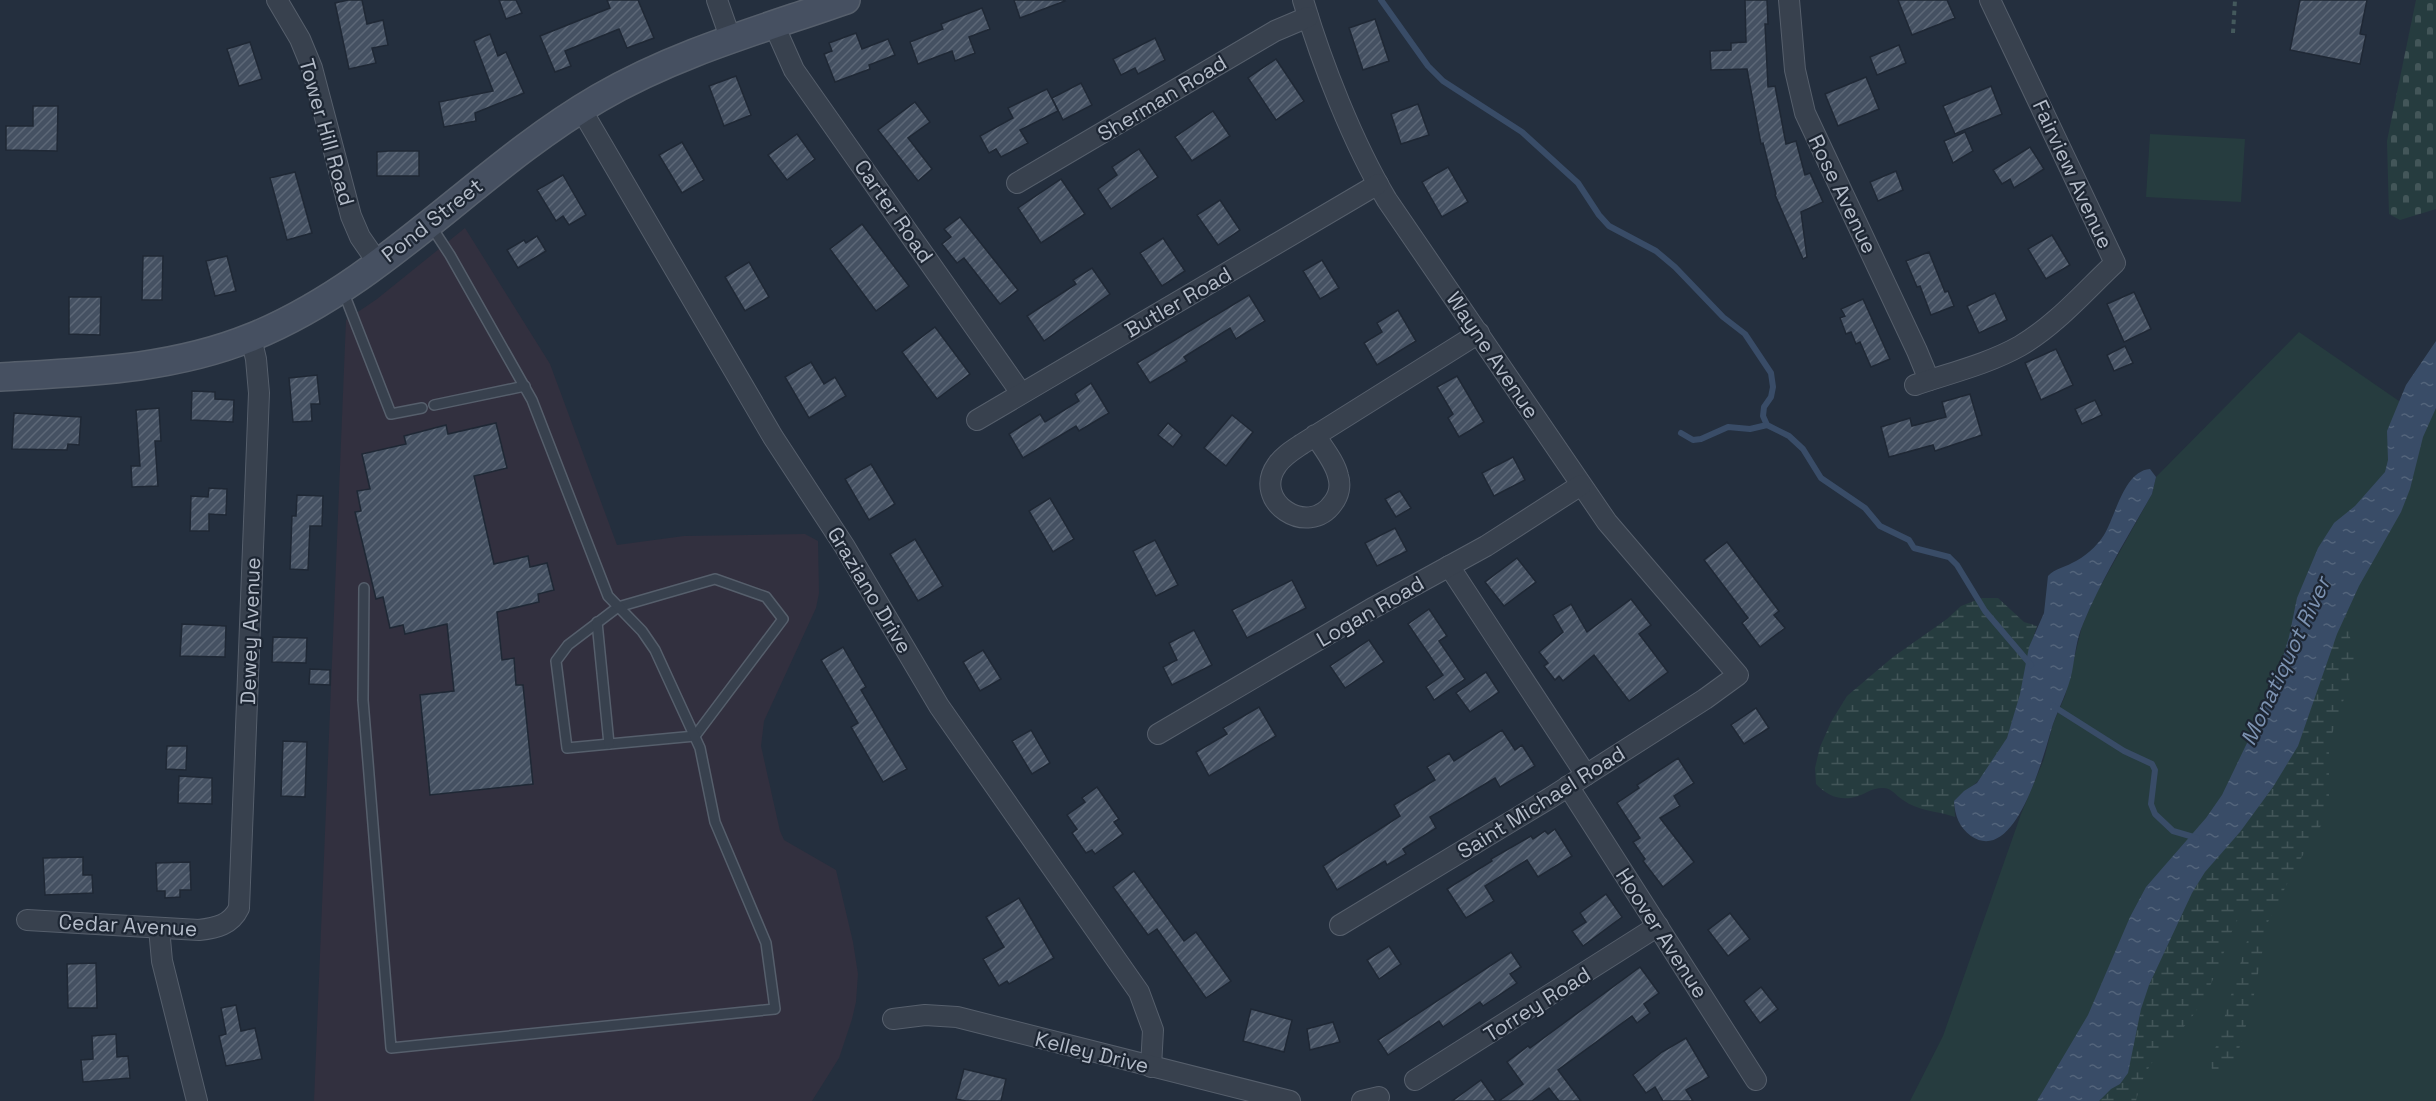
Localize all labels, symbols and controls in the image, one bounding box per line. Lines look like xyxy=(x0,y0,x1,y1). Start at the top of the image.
street label: Sherman Road xyxy=(1092,49,1232,147)
street label: Tower Hill Road xyxy=(293,55,361,209)
street label: Fairview Avenue xyxy=(2027,95,2119,253)
street label: Rose Avenue xyxy=(1803,130,1883,258)
street label: Carter Road xyxy=(849,154,939,268)
street label: Pond Street xyxy=(376,172,488,268)
street label: Butler Road xyxy=(1120,261,1236,343)
street label: Wayne Avenue xyxy=(1441,286,1545,424)
street label: Graziano Drive xyxy=(822,522,918,658)
street label: Dewey Avenue xyxy=(234,557,266,705)
street label: Logan Road xyxy=(1311,569,1429,653)
water label: Monatiquot River xyxy=(2234,570,2337,749)
street label: Saint Michael Road xyxy=(1452,739,1630,865)
street label: Hoover Avenue xyxy=(1610,863,1714,1003)
street label: Cedar Avenue xyxy=(58,908,198,942)
street label: Torrey Road xyxy=(1479,961,1595,1047)
street label: Kelley Drive xyxy=(1032,1025,1152,1079)

